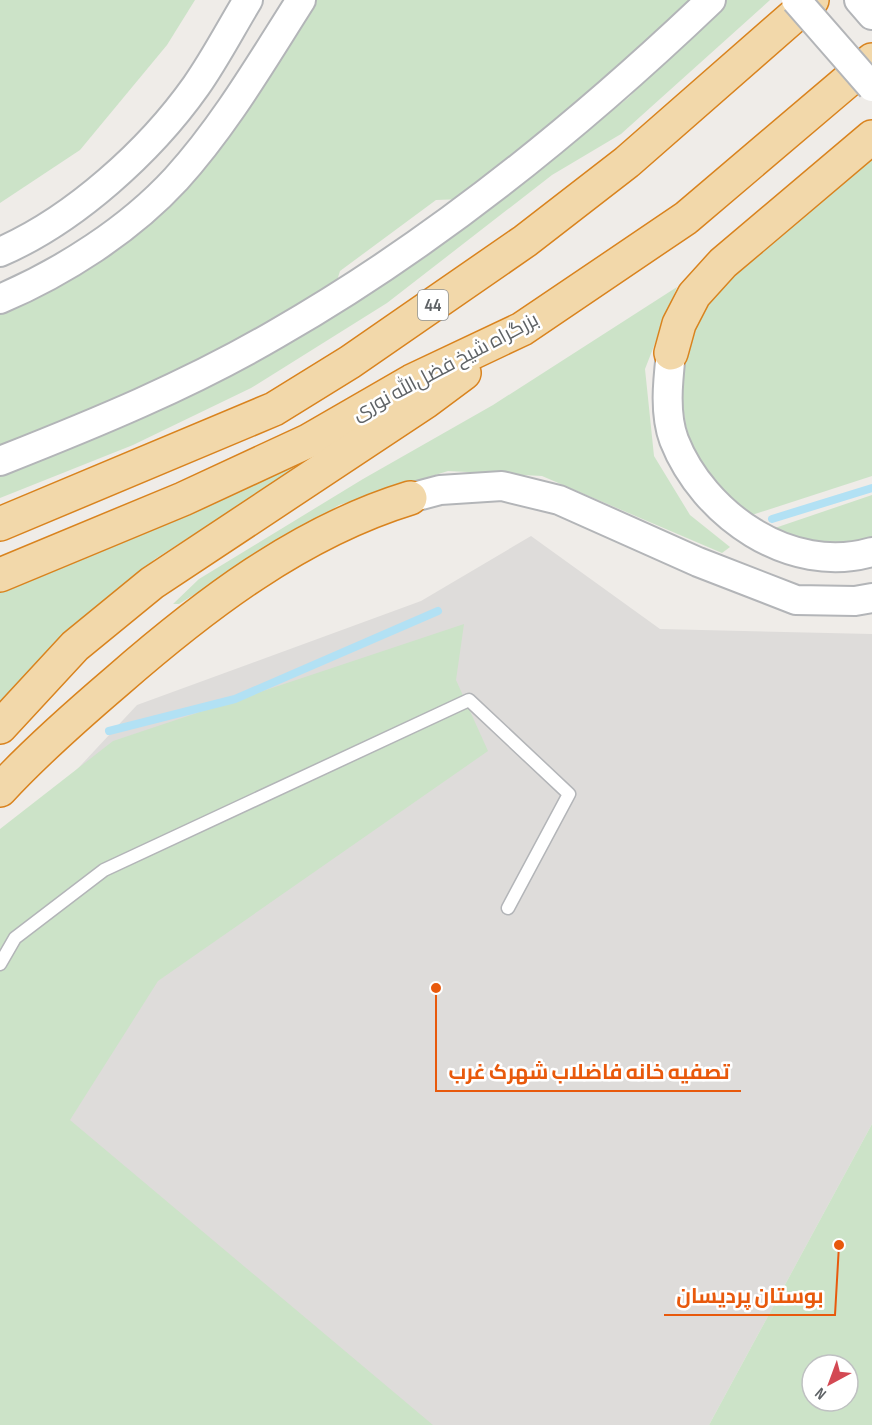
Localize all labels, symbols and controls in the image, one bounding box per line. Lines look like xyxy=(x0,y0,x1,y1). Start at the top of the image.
road number: 44 xyxy=(418,290,448,320)
street label: بزرگراه شیخ فضل‌الله نوری xyxy=(347,306,543,427)
callout: تصفیه خانه فاضلاب شهرک غرب xyxy=(436,1052,741,1091)
text: تصفیه خانه فاضلاب شهرک غرب xyxy=(448,1060,731,1085)
callout: بوستان پردیسان xyxy=(664,1276,835,1315)
text: بوستان پردیسان xyxy=(676,1284,824,1311)
north arrow xyxy=(800,1353,860,1413)
text: N xyxy=(812,1383,831,1403)

